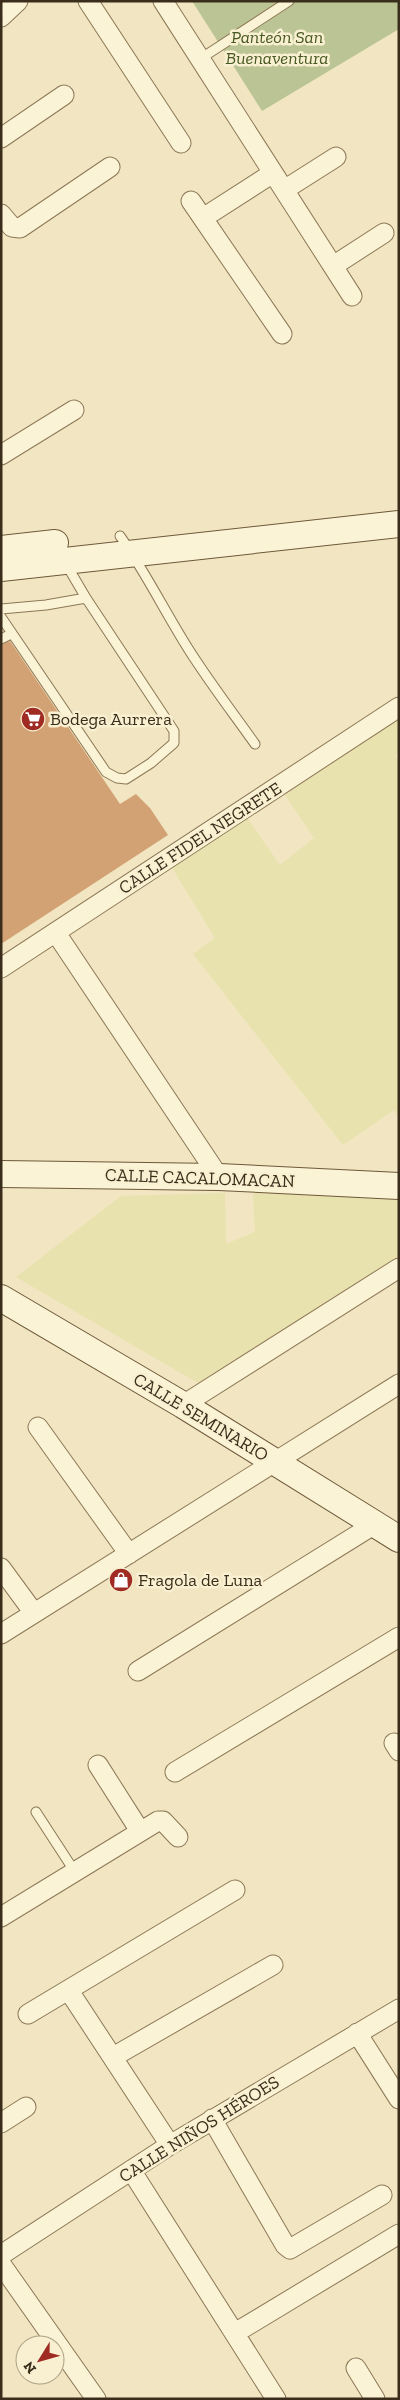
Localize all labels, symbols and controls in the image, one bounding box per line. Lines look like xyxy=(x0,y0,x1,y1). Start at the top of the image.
park label: Panteón San Buenaventura xyxy=(226,26,328,69)
supermarket icon: Bodega Aurrera xyxy=(20,706,46,732)
place label: Bodega Aurrera xyxy=(50,708,172,730)
street label: CALLE FIDEL NEGRETE xyxy=(114,777,286,899)
street label: CALLE CACALOMACAN xyxy=(105,1164,295,1192)
street label: CALLE SEMINARIO xyxy=(129,1368,273,1466)
shop icon: Fragola de Luna xyxy=(108,1567,134,1593)
place label: Fragola de Luna xyxy=(138,1569,262,1591)
street label: CALLE NIÑOS HÉROES xyxy=(115,2071,283,2187)
north arrow xyxy=(15,2335,65,2385)
text: N xyxy=(20,2358,40,2377)

